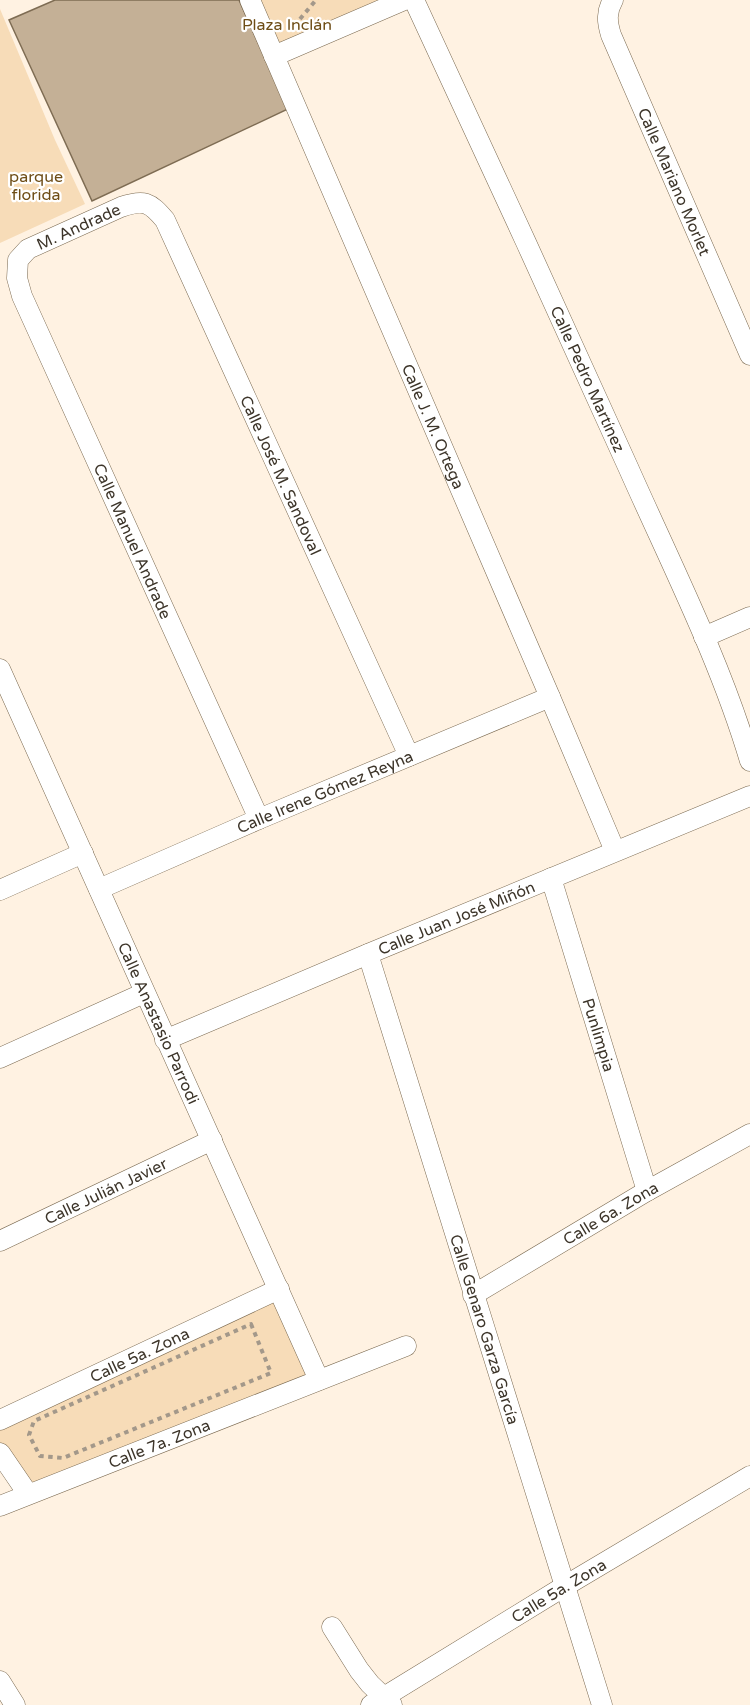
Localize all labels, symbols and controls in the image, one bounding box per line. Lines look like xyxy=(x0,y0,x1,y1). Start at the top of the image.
park label: Plaza Inclán xyxy=(242,15,332,35)
street label: Calle Mariano Morlet xyxy=(633,105,715,259)
park label: parque florida xyxy=(9,167,63,205)
street label: M. Andrade xyxy=(34,200,124,255)
street label: Calle Pedro Martínez xyxy=(545,303,629,456)
street label: Calle J. M. Ortega xyxy=(397,361,468,492)
street label: Calle José M. Sandoval xyxy=(235,393,325,558)
street label: Calle Manuel Andrade xyxy=(89,460,175,622)
street label: Calle Irene Gómez Reyna xyxy=(234,747,416,838)
street label: Calle Juan José Miñón xyxy=(375,877,538,960)
street label: Calle Anastasio Parrodi xyxy=(113,939,203,1108)
street label: Punlimpia xyxy=(577,996,619,1074)
street label: Calle Julián Javier xyxy=(42,1153,171,1229)
street label: Calle 6a. Zona xyxy=(560,1178,662,1250)
street label: Calle Genaro Garza García xyxy=(445,1232,523,1427)
street label: Calle 5a. Zona xyxy=(87,1324,193,1387)
street label: Calle 7a. Zona xyxy=(106,1415,213,1473)
street label: Calle 5a. Zona xyxy=(508,1555,610,1627)

